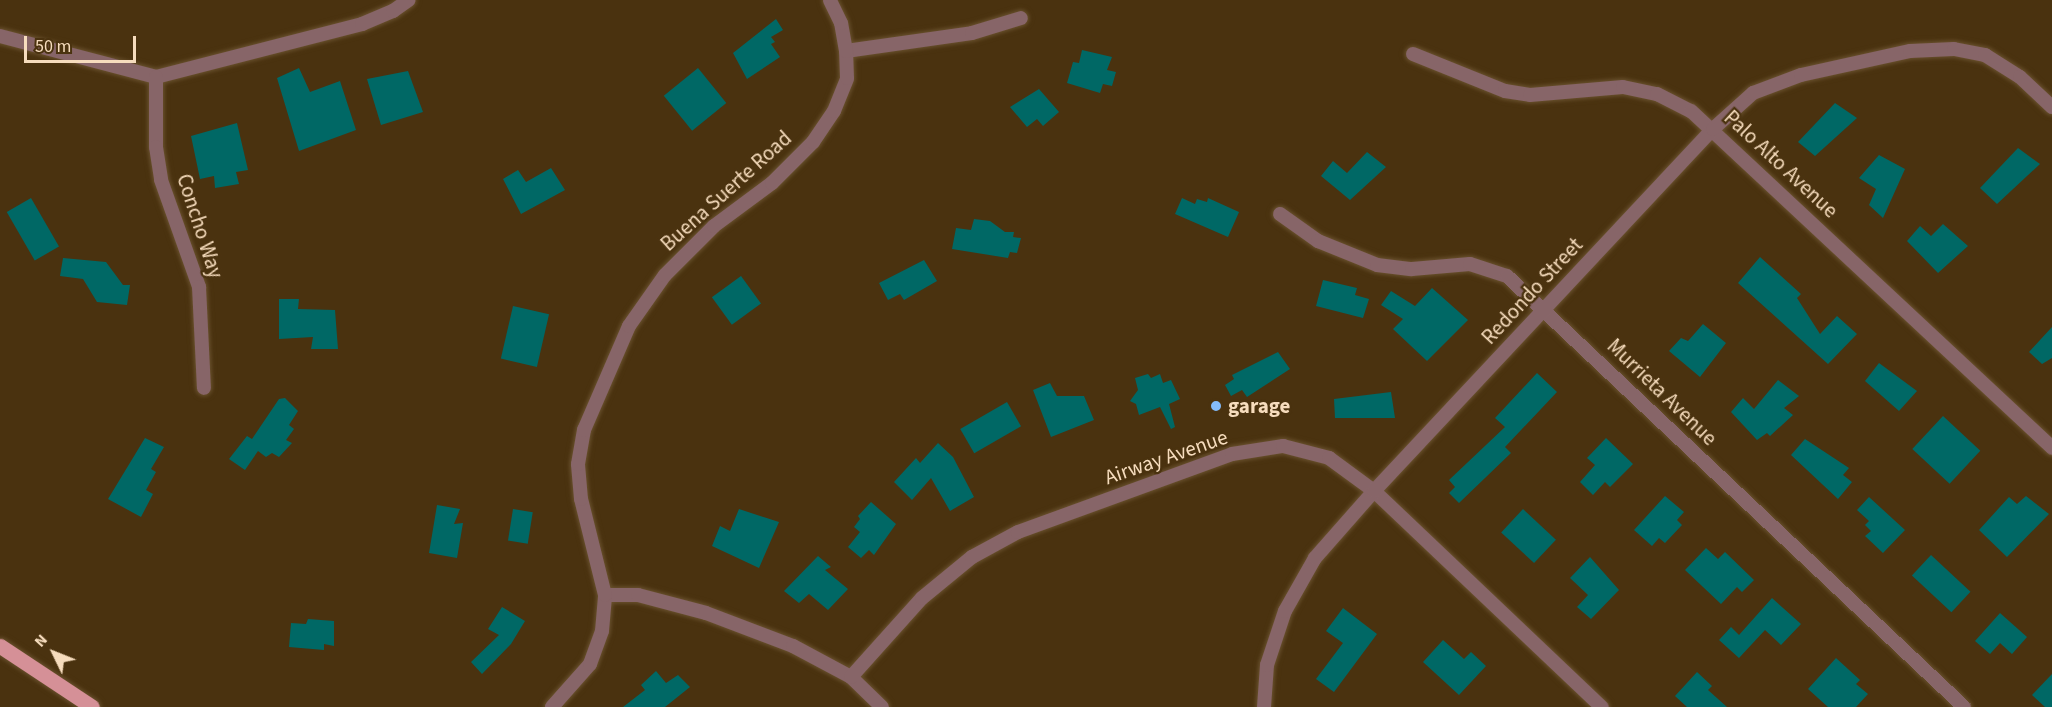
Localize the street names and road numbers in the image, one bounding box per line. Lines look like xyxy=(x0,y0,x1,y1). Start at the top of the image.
street label: Palo Alto Avenue xyxy=(1719,105,1843,223)
street label: Buena Suerte Road xyxy=(655,126,797,256)
street label: Concho Way xyxy=(171,171,229,281)
street label: Redondo Street xyxy=(1476,232,1588,350)
street label: Murrieta Avenue xyxy=(1602,333,1722,451)
street label: Airway Avenue xyxy=(1101,424,1231,490)

